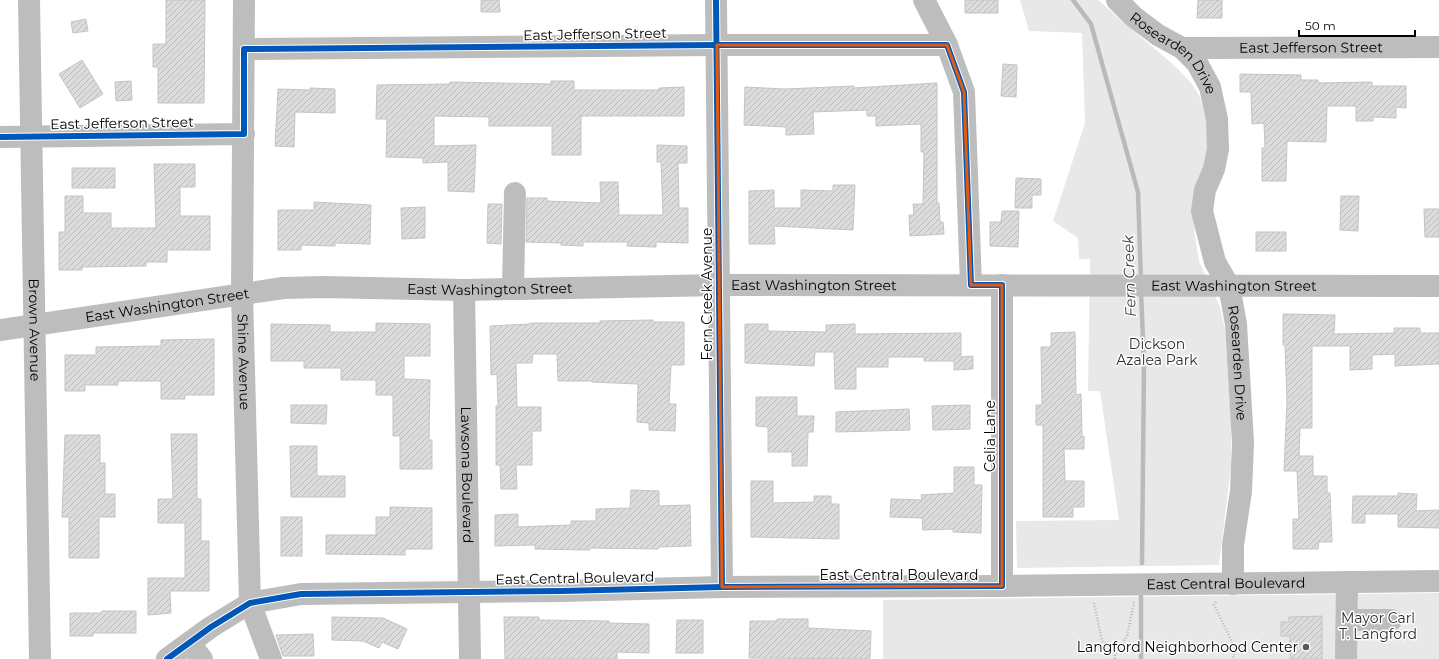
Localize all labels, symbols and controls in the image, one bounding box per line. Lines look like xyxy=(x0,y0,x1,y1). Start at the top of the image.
street label: Rosearden Drive xyxy=(1126,8,1220,96)
scale bar xyxy=(1299,12,1415,38)
text: 50 m xyxy=(1305,18,1336,33)
street label: East Jefferson Street xyxy=(523,24,667,44)
street label: East Jefferson Street xyxy=(1239,38,1383,57)
street label: East Jefferson Street xyxy=(50,113,194,133)
street label: Fern Creek Avenue xyxy=(698,228,716,360)
water label: Fern Creek xyxy=(1118,234,1140,317)
street label: East Washington Street xyxy=(731,276,897,294)
street label: East Washington Street xyxy=(1151,277,1317,295)
street label: Brown Avenue xyxy=(25,278,44,382)
street label: East Washington Street xyxy=(407,279,573,299)
street label: East Washington Street xyxy=(84,284,251,326)
street label: Rosearden Drive xyxy=(1224,304,1251,421)
street label: Shine Avenue xyxy=(234,314,254,410)
park label: Dickson Azalea Park xyxy=(1116,335,1198,369)
street label: Celia Lane xyxy=(981,400,999,472)
street label: Lawsona Boulevard xyxy=(457,406,477,544)
street label: East Central Boulevard xyxy=(820,566,978,584)
street label: East Central Boulevard xyxy=(495,568,655,588)
street label: East Central Boulevard xyxy=(1146,574,1306,593)
park label: Mayor Carl T. Langford xyxy=(1339,609,1417,643)
place label: Langford Neighborhood Center xyxy=(1077,638,1298,656)
marker: Langford Neighborhood Center xyxy=(1301,642,1311,652)

